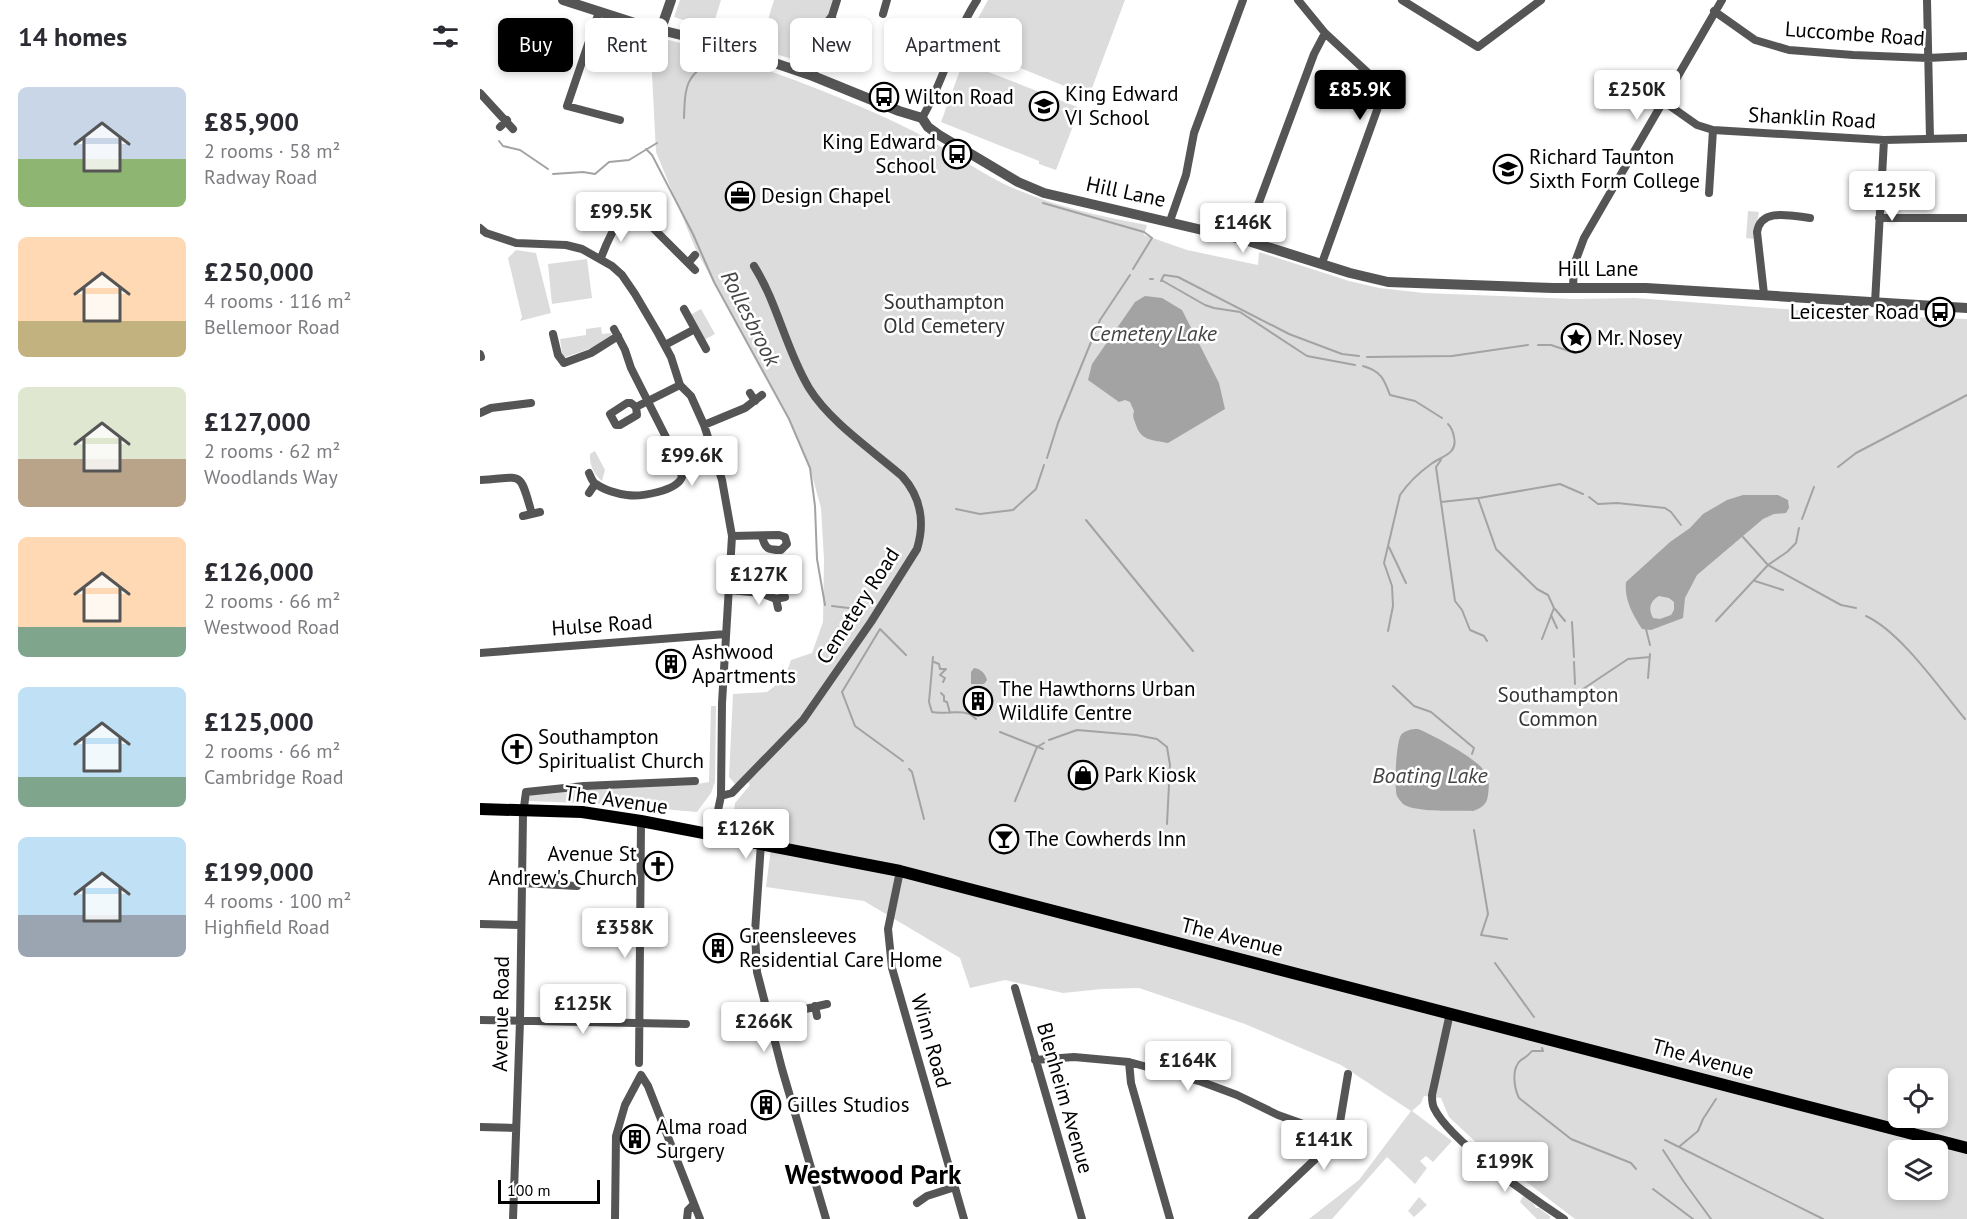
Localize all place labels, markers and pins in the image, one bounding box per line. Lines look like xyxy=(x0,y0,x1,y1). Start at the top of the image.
pin: £85.9K xyxy=(1311,70,1409,121)
pin: £250K xyxy=(1595,70,1679,121)
place label: King Edward VI School xyxy=(1064,80,1179,131)
bus stop icon: Wilton Road xyxy=(868,81,900,113)
place label: Wilton Road xyxy=(905,83,1014,110)
school or university icon: King Edward VI School xyxy=(1028,90,1060,122)
place label: King Edward School xyxy=(822,128,936,179)
bus stop icon: King Edward School xyxy=(941,138,973,170)
place label: Richard Taunton Sixth Form College xyxy=(1529,143,1700,194)
school or university icon: Richard Taunton Sixth Form College xyxy=(1492,153,1524,185)
pin: £125K xyxy=(1850,171,1934,222)
office icon: Design Chapel xyxy=(724,180,756,212)
place label: Design Chapel xyxy=(761,182,890,209)
pin: £99.5K xyxy=(572,192,670,243)
pin: £146K xyxy=(1201,203,1285,254)
bus stop icon: Leicester Road xyxy=(1924,296,1956,328)
place label: Leicester Road xyxy=(1790,298,1919,325)
place icon: Mr. Nosey xyxy=(1560,322,1592,354)
place label: Mr. Nosey xyxy=(1597,324,1682,351)
pin: £99.6K xyxy=(643,436,741,487)
pin: £127K xyxy=(717,555,801,606)
place label: Ashwood Apartments xyxy=(692,638,796,689)
building icon: Ashwood Apartments xyxy=(655,648,687,680)
place label: The Hawthorns Urban Wildlife Centre xyxy=(999,675,1195,726)
building icon: The Hawthorns Urban Wildlife Centre xyxy=(962,685,994,717)
place label: Southampton Spiritualist Church xyxy=(538,723,704,774)
church icon: Southampton Spiritualist Church xyxy=(501,733,533,765)
shop icon: Park Kiosk xyxy=(1067,759,1099,791)
place label: Park Kiosk xyxy=(1104,761,1196,788)
pin: £126K xyxy=(704,809,788,860)
bar icon: The Cowherds Inn xyxy=(988,823,1020,855)
place label: The Cowherds Inn xyxy=(1025,825,1186,852)
place label: Avenue St Andrew's Church xyxy=(488,840,637,891)
church icon: Avenue St Andrew's Church xyxy=(642,850,674,882)
pin: £358K xyxy=(583,908,667,959)
place label: Greensleeves Residential Care Home xyxy=(739,922,943,973)
building icon: Greensleeves Residential Care Home xyxy=(702,932,734,964)
pin: £125K xyxy=(541,984,625,1035)
pin: £266K xyxy=(722,1002,806,1053)
pin: £164K xyxy=(1146,1041,1230,1092)
building icon: Gilles Studios xyxy=(750,1089,782,1121)
place label: Gilles Studios xyxy=(787,1091,909,1118)
place label: Alma road Surgery xyxy=(656,1113,748,1164)
pin: £141K xyxy=(1282,1120,1366,1171)
building icon: Alma road Surgery xyxy=(619,1123,651,1155)
pin: £199K xyxy=(1463,1142,1547,1193)

